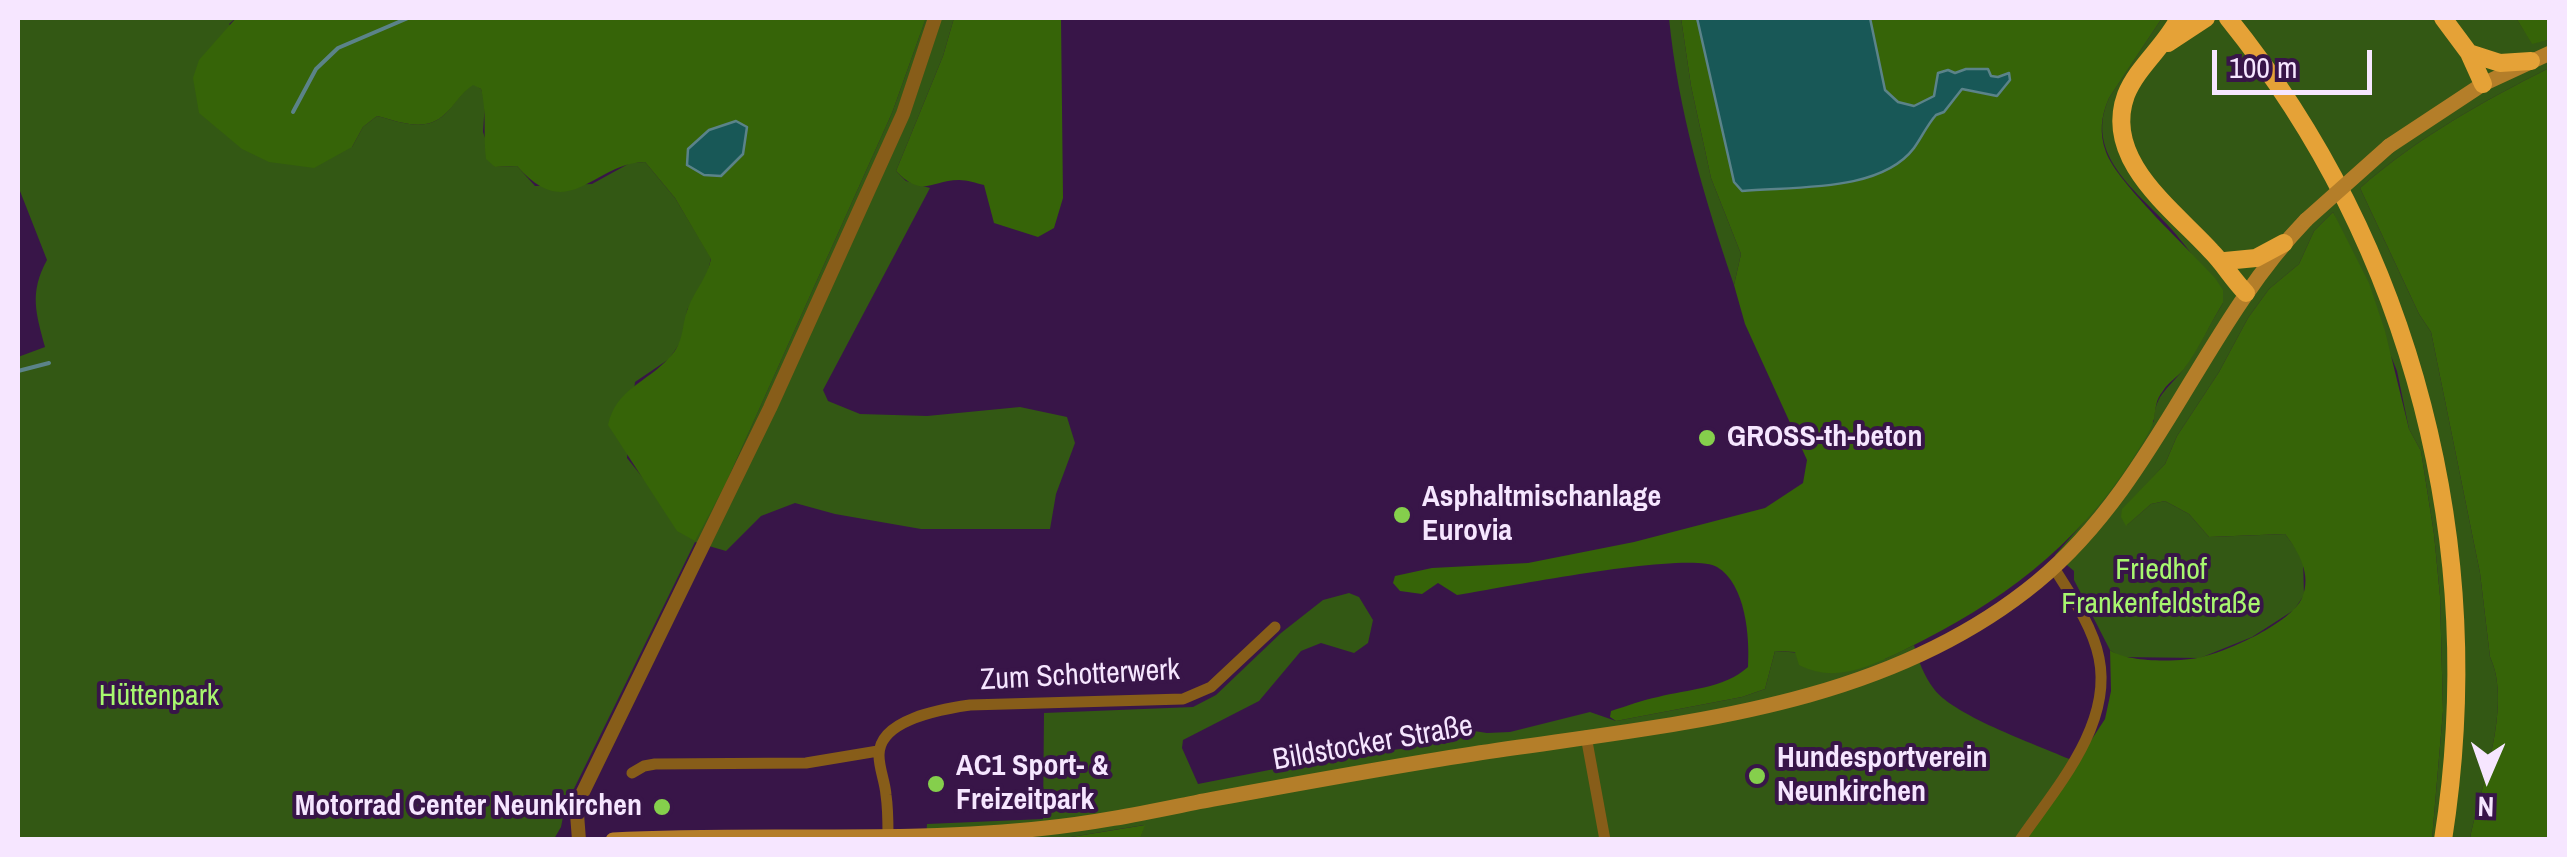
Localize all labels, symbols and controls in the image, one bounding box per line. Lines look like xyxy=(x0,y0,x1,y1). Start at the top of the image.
scale bar xyxy=(2217,30,2377,92)
text: 100 m xyxy=(2229,47,2297,87)
place label: GROSS-th-beton xyxy=(1727,420,1922,456)
marker: GROSS-th-beton xyxy=(1696,427,1718,449)
place label: Asphaltmischanlage Eurovia xyxy=(1422,480,1661,550)
marker: Asphaltmischanlage Eurovia xyxy=(1391,504,1413,526)
park label: Friedhof Frankenfeldstraße xyxy=(2061,553,2261,624)
street label: Zum Schotterwerk xyxy=(979,653,1181,699)
park label: Hüttenpark xyxy=(99,679,219,715)
street label: Bildstocker Straße xyxy=(1270,709,1476,779)
north arrow xyxy=(2437,727,2537,827)
place label: Hundesportverein Neunkirchen xyxy=(1777,741,1988,812)
place label: AC1 Sport- & Freizeitpark xyxy=(956,749,1109,820)
marker: Hundesportverein Neunkirchen xyxy=(1746,765,1768,787)
marker: AC1 Sport- & Freizeitpark xyxy=(925,773,947,795)
text: N xyxy=(2477,788,2495,826)
place label: Motorrad Center Neunkirchen xyxy=(295,789,642,825)
marker: Motorrad Center Neunkirchen xyxy=(651,796,673,818)

